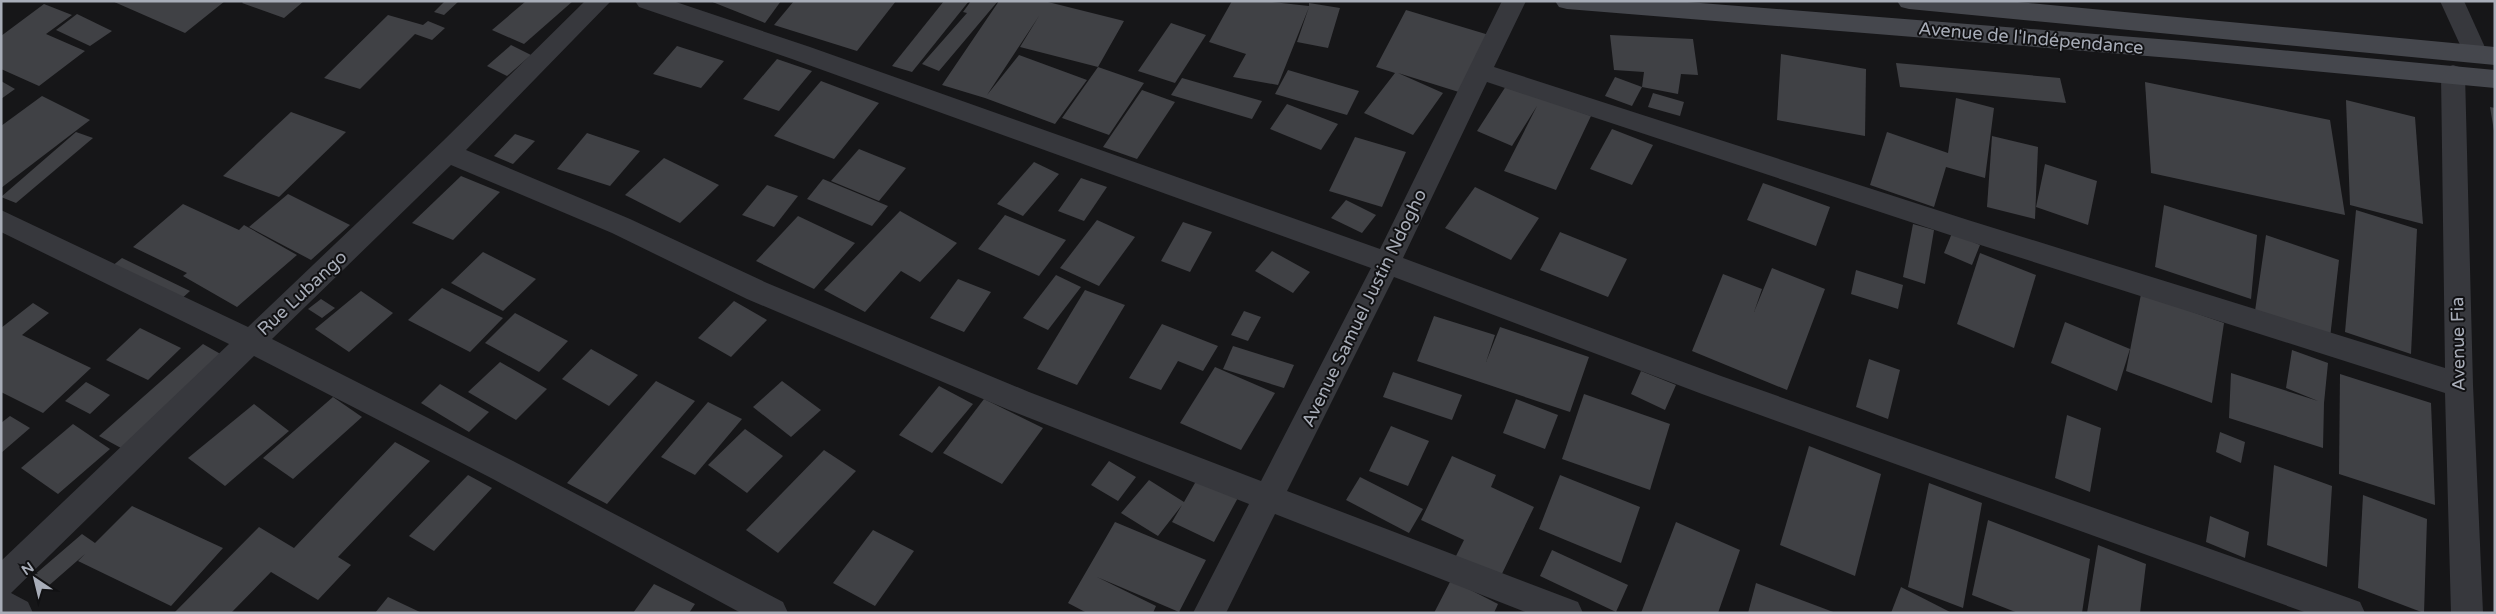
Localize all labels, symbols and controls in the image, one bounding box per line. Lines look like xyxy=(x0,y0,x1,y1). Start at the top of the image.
street label: Avenue de l'Indépendance xyxy=(1918,17,2144,59)
street label: Avenue Samuel Justin Ndogho xyxy=(1297,186,1431,430)
street label: Rue Lubango xyxy=(253,246,351,340)
street label: Avenue Fia xyxy=(2446,297,2470,391)
north arrow xyxy=(10,554,60,604)
text: N xyxy=(18,559,37,579)

